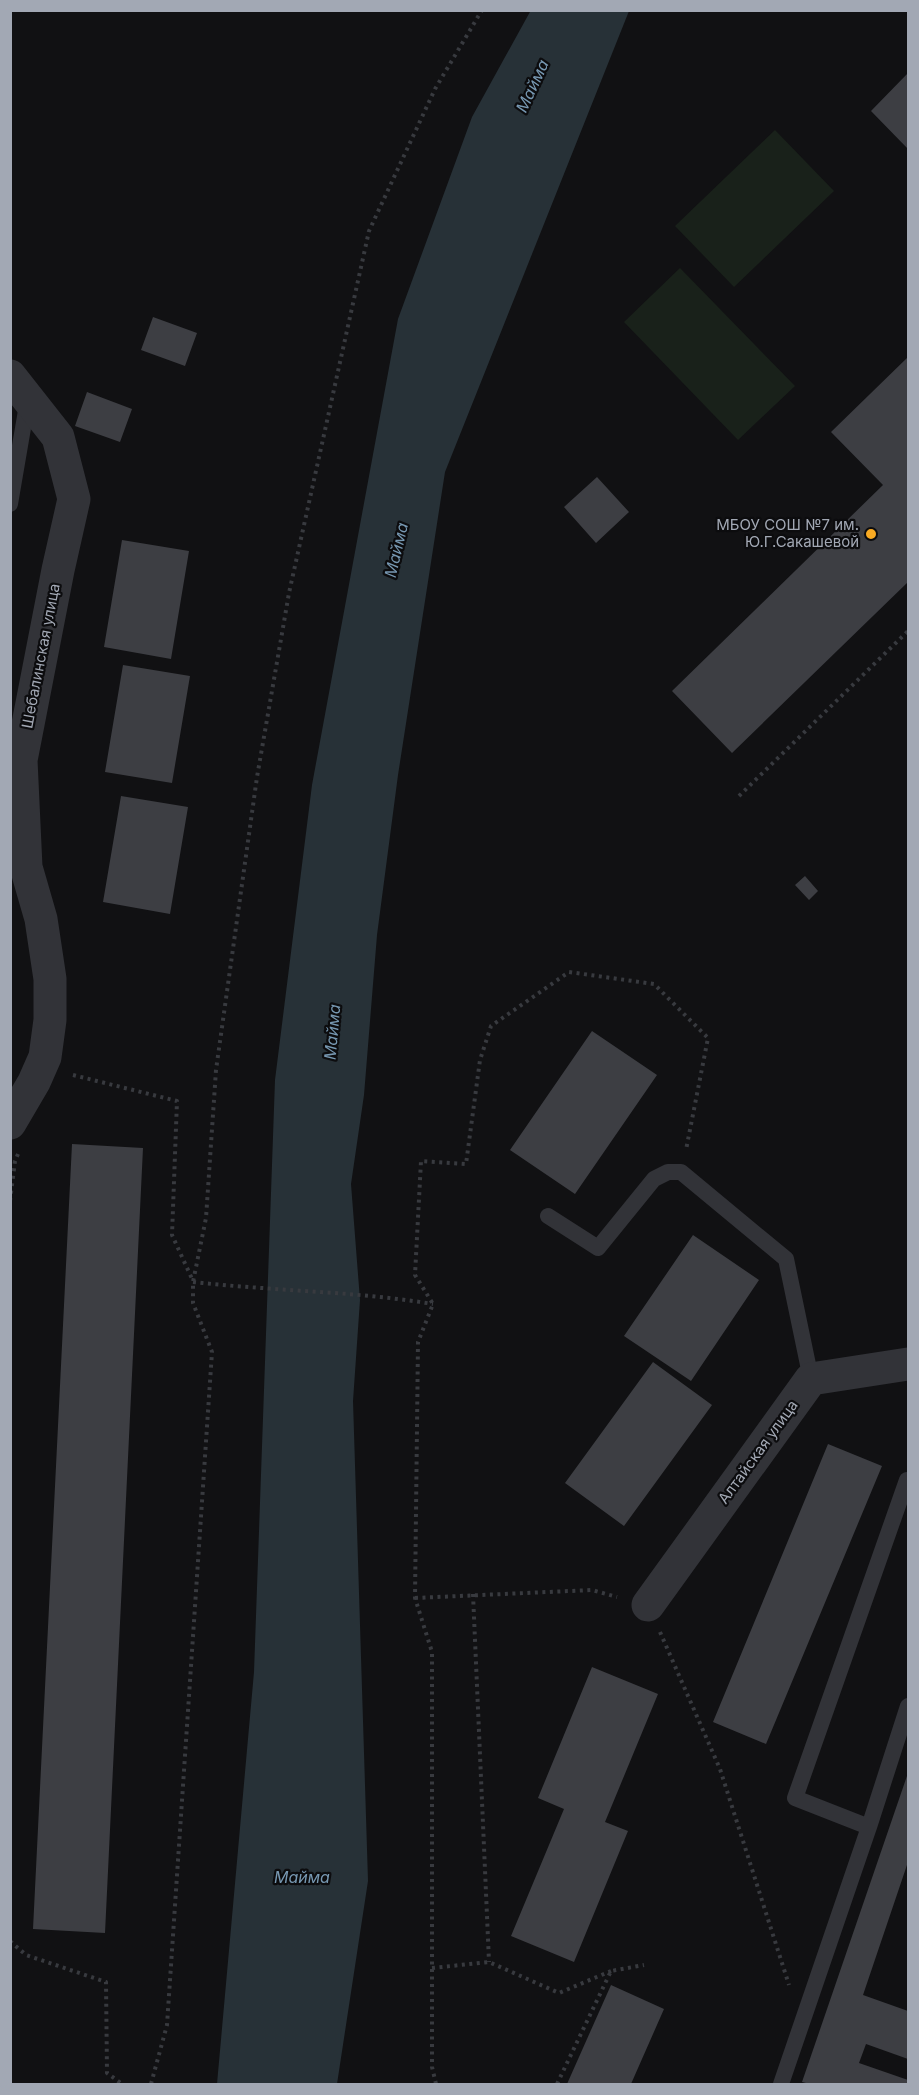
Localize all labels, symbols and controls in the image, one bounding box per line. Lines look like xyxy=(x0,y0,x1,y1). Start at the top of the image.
water label: Майма xyxy=(511,56,553,116)
place label: МБОУ СОШ №7 им. Ю.Г.Сакашевой xyxy=(716,515,859,551)
water label: Майма xyxy=(380,520,412,579)
marker: МБОУ СОШ №7 им. Ю.Г.Сакашевой xyxy=(864,527,878,541)
street label: Шебалинская улица xyxy=(17,582,64,730)
water label: Майма xyxy=(320,1003,344,1061)
street label: Алтайская улица xyxy=(714,1396,802,1507)
water label: Майма xyxy=(274,1867,330,1887)

